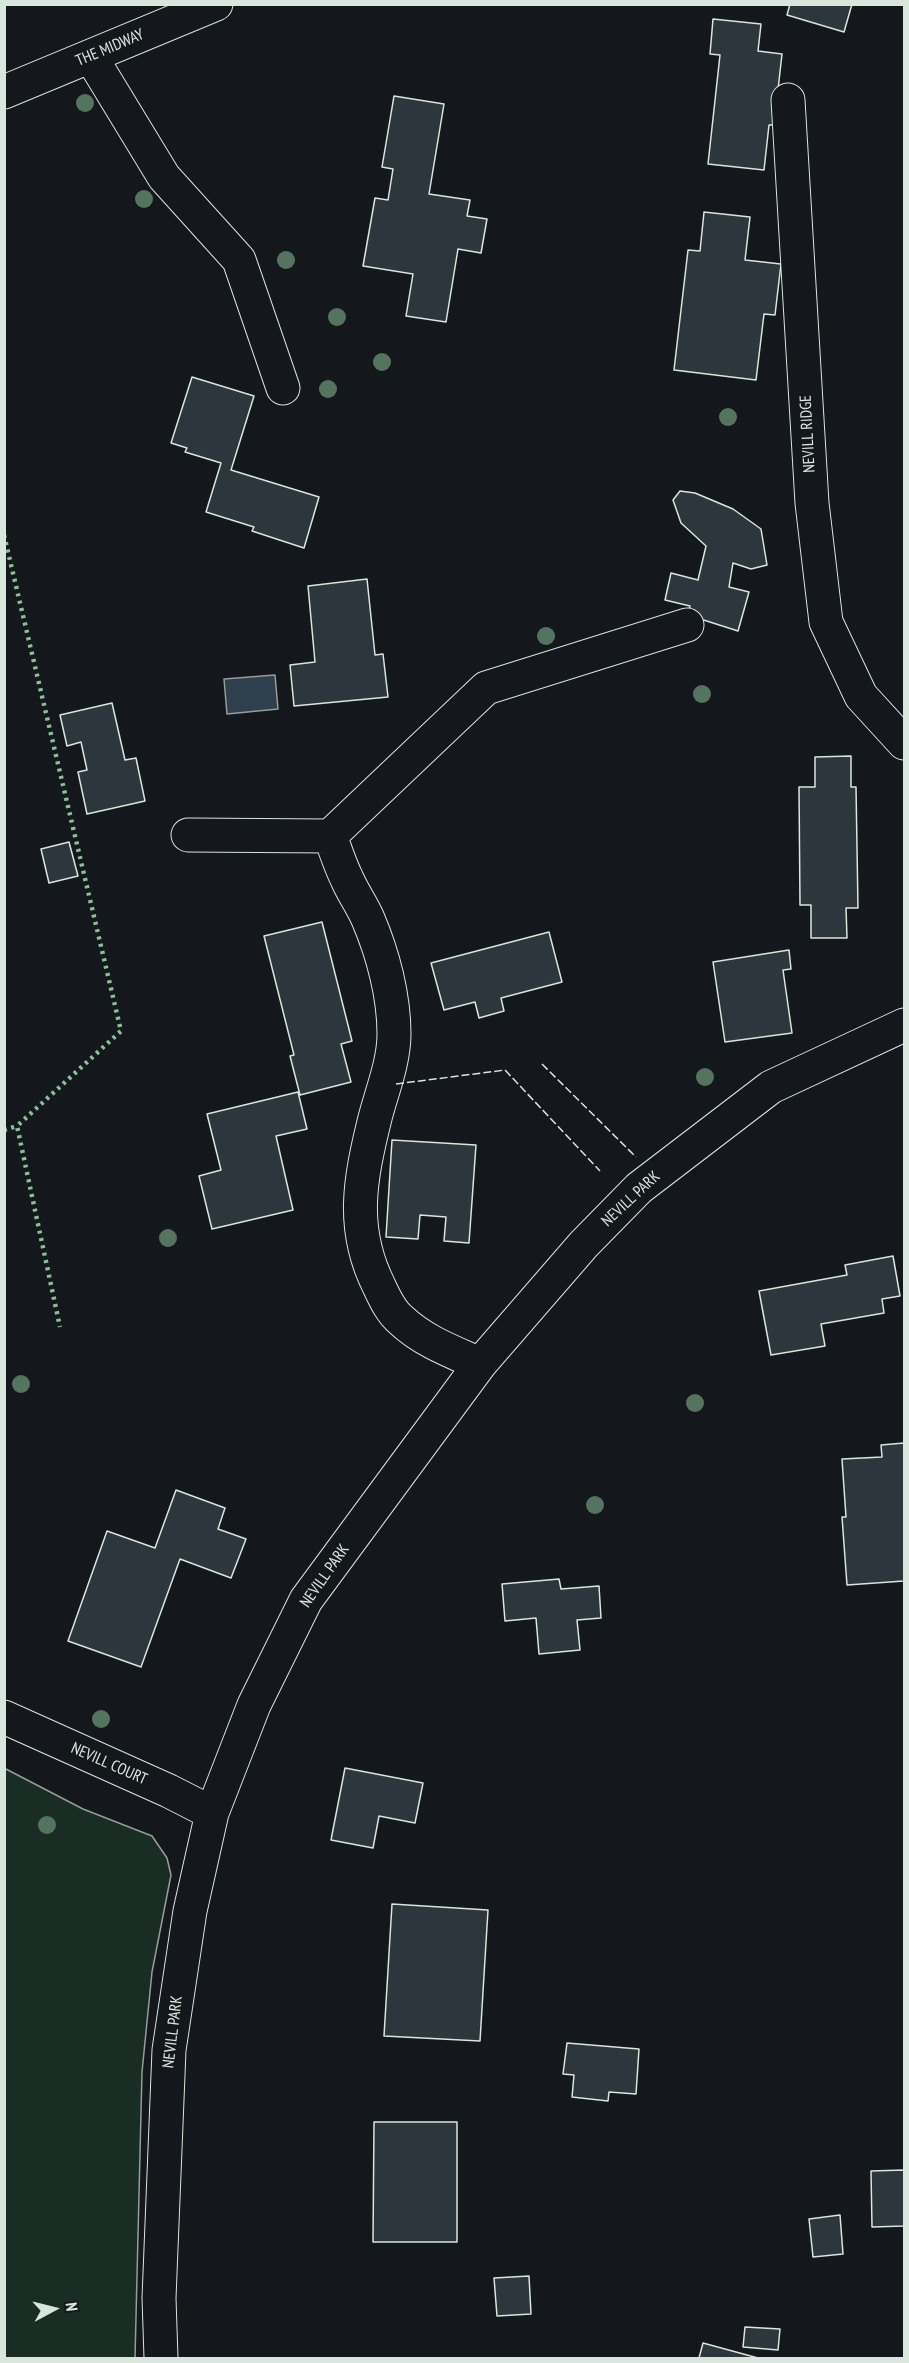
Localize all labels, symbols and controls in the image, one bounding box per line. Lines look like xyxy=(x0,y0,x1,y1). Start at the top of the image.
street label: THE MIDWAY xyxy=(73,25,147,71)
street label: NEVILL RIDGE xyxy=(796,395,820,473)
street label: NEVILL PARK xyxy=(598,1167,664,1231)
street label: NEVILL PARK xyxy=(296,1541,354,1611)
street label: NEVILL COURT xyxy=(68,1739,150,1789)
street label: NEVILL PARK xyxy=(159,1995,187,2069)
north arrow xyxy=(24,2279,84,2339)
text: N xyxy=(61,2301,82,2312)

